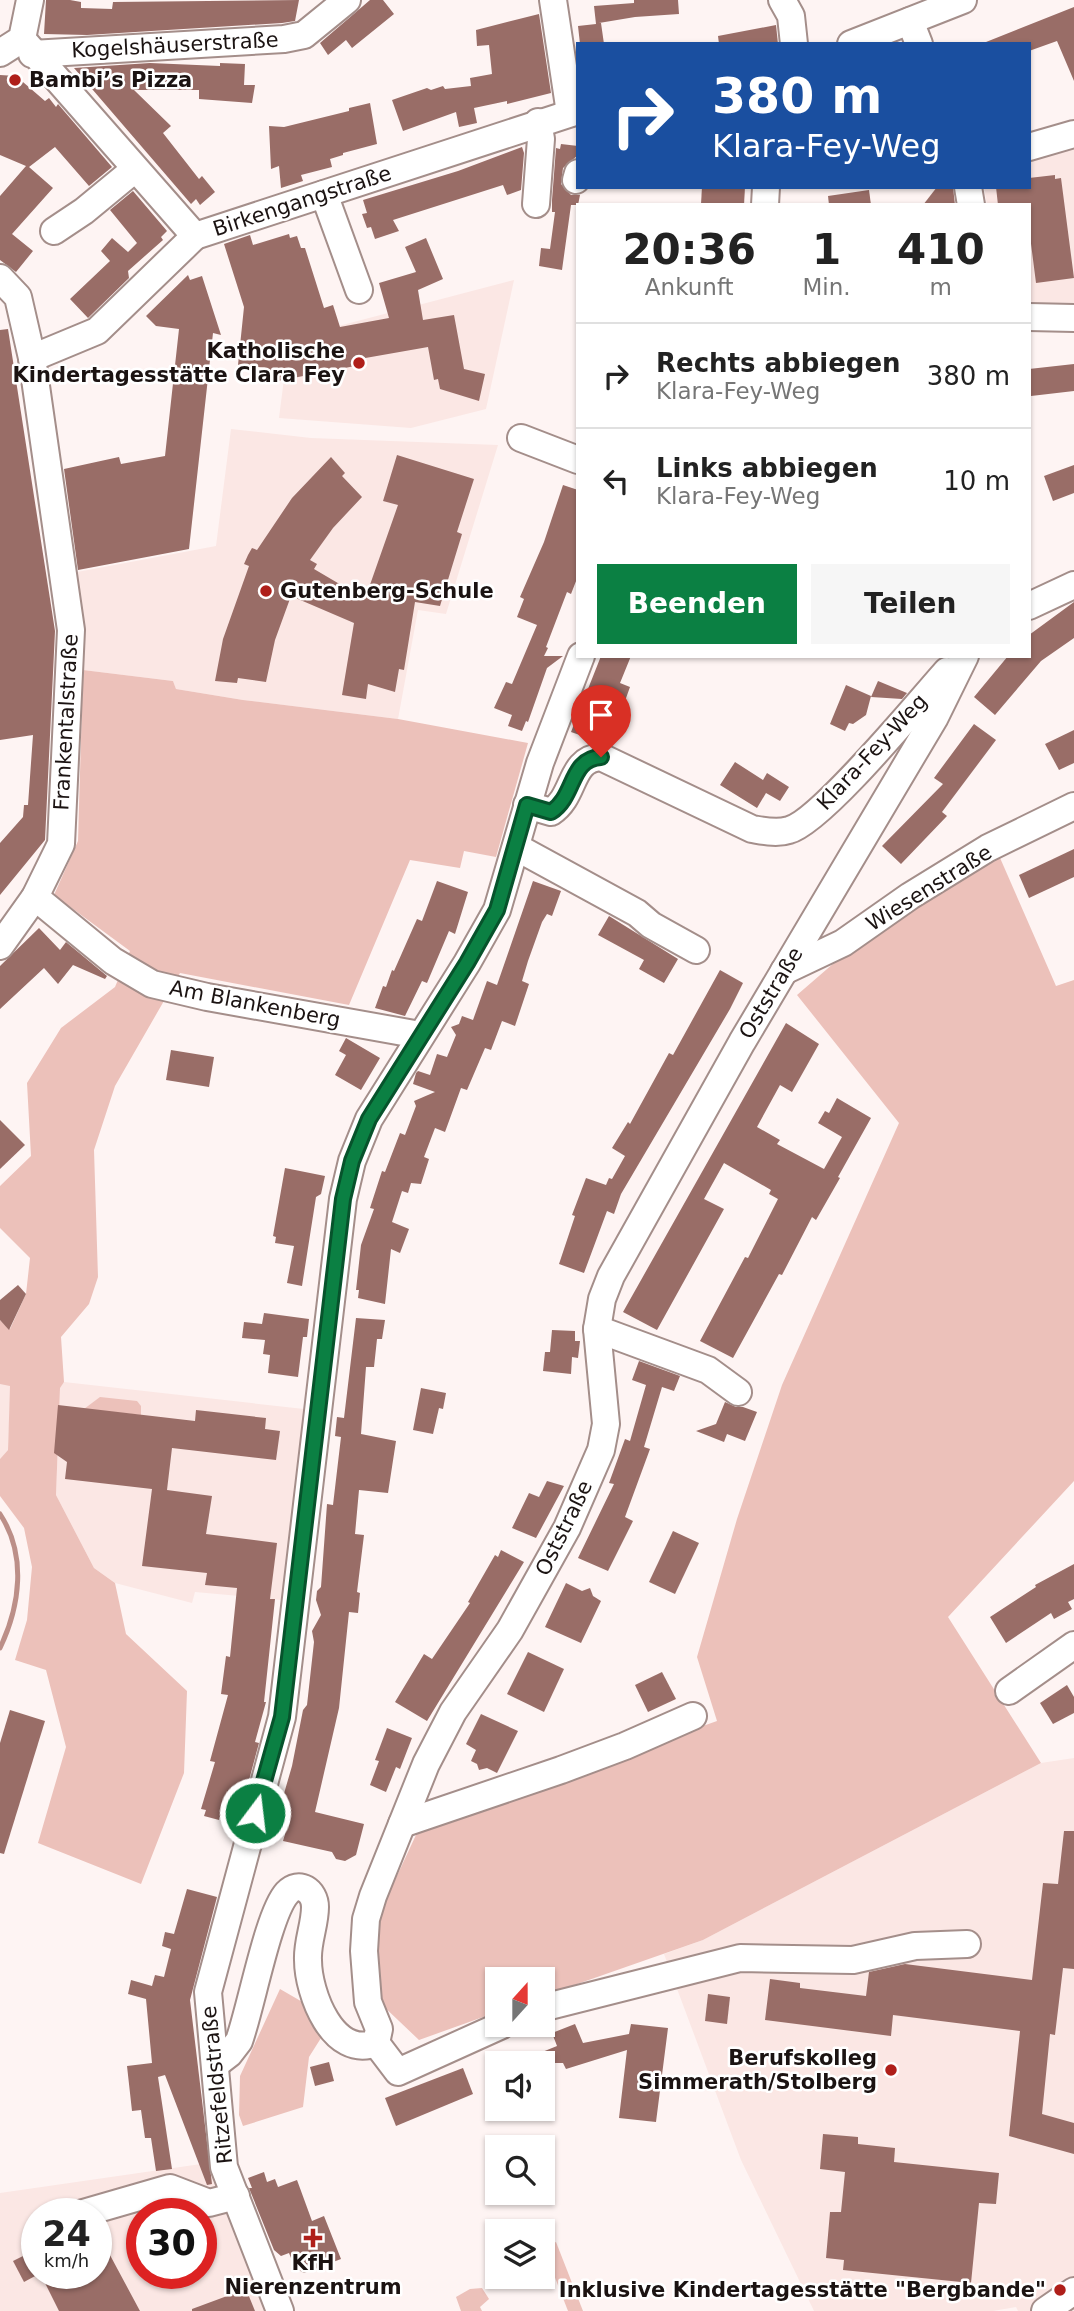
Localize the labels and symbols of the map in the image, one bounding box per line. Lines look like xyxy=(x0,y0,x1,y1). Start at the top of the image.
street label: Kogelshäuserstraße xyxy=(71,28,279,62)
place label: Bambi’s Pizza xyxy=(29,68,192,92)
marker: Bambi’s Pizza xyxy=(7,72,23,88)
street label: Birkengangstraße xyxy=(210,161,394,241)
place label: Katholische Kindertagesstätte Clara Fey xyxy=(13,339,345,387)
marker: Katholische Kindertagesstätte Clara Fey xyxy=(351,355,367,371)
place label: Gutenberg-Schule xyxy=(280,579,494,603)
marker: Gutenberg-Schule xyxy=(258,583,274,599)
street label: Frankentalstraße xyxy=(49,633,83,811)
pin xyxy=(571,685,631,757)
street label: Klara-Fey-Weg xyxy=(812,689,932,815)
street label: Wiesenstraße xyxy=(862,840,996,936)
street label: Oststraße xyxy=(734,943,808,1043)
street label: Am Blankenberg xyxy=(168,976,342,1032)
street label: Oststraße xyxy=(531,1477,597,1579)
position arrow xyxy=(218,1776,292,1850)
north arrow xyxy=(485,1967,555,2037)
street label: Ritzefeldstraße xyxy=(197,2005,237,2165)
place label: Berufskolleg Simmerath/Stolberg xyxy=(638,2046,877,2094)
marker: Berufskolleg Simmerath/Stolberg xyxy=(883,2062,899,2078)
speed limit sign: 30 xyxy=(126,2198,217,2289)
marker: KfH Nierenzentrum xyxy=(303,2228,323,2248)
place label: KfH Nierenzentrum xyxy=(224,2251,402,2299)
place label: Inklusive Kindertagesstätte "Bergbande" xyxy=(559,2278,1046,2302)
marker: Inklusive Kindertagesstätte "Bergbande" xyxy=(1052,2282,1068,2298)

